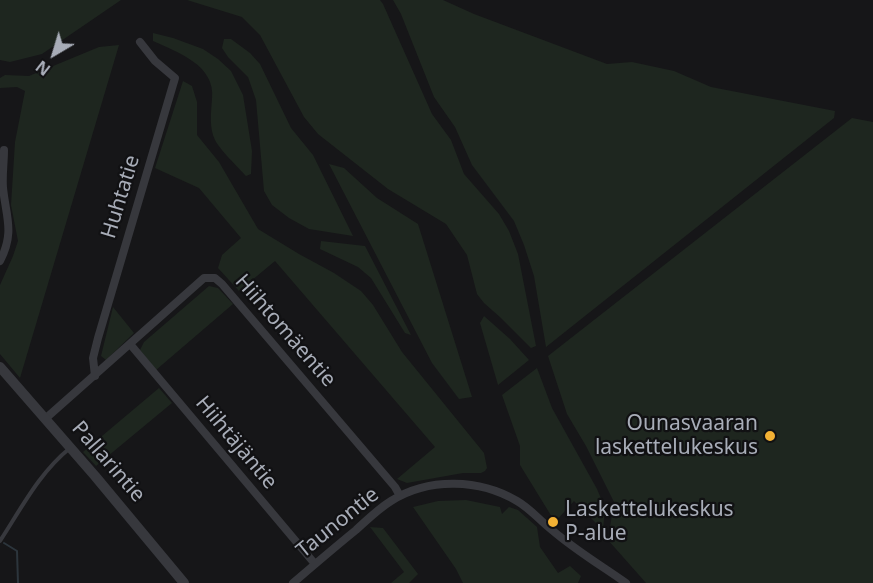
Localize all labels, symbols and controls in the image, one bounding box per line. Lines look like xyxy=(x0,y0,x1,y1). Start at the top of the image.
north arrow xyxy=(24,24,84,84)
text: N xyxy=(31,56,55,81)
street label: Huhtatie xyxy=(96,152,146,242)
street label: Hiihtomäentie xyxy=(229,270,341,392)
street label: Hiihtäjäntie xyxy=(190,391,282,495)
place label: Ounasvaaran laskettelukeskus xyxy=(595,411,758,461)
street label: Pallarintie xyxy=(66,416,150,508)
marker: Ounasvaaran laskettelukeskus xyxy=(763,429,777,443)
street label: Taunontie xyxy=(292,482,384,564)
place label: Laskettelukeskus P-alue xyxy=(565,497,734,547)
marker: Laskettelukeskus P-alue xyxy=(546,515,560,529)

